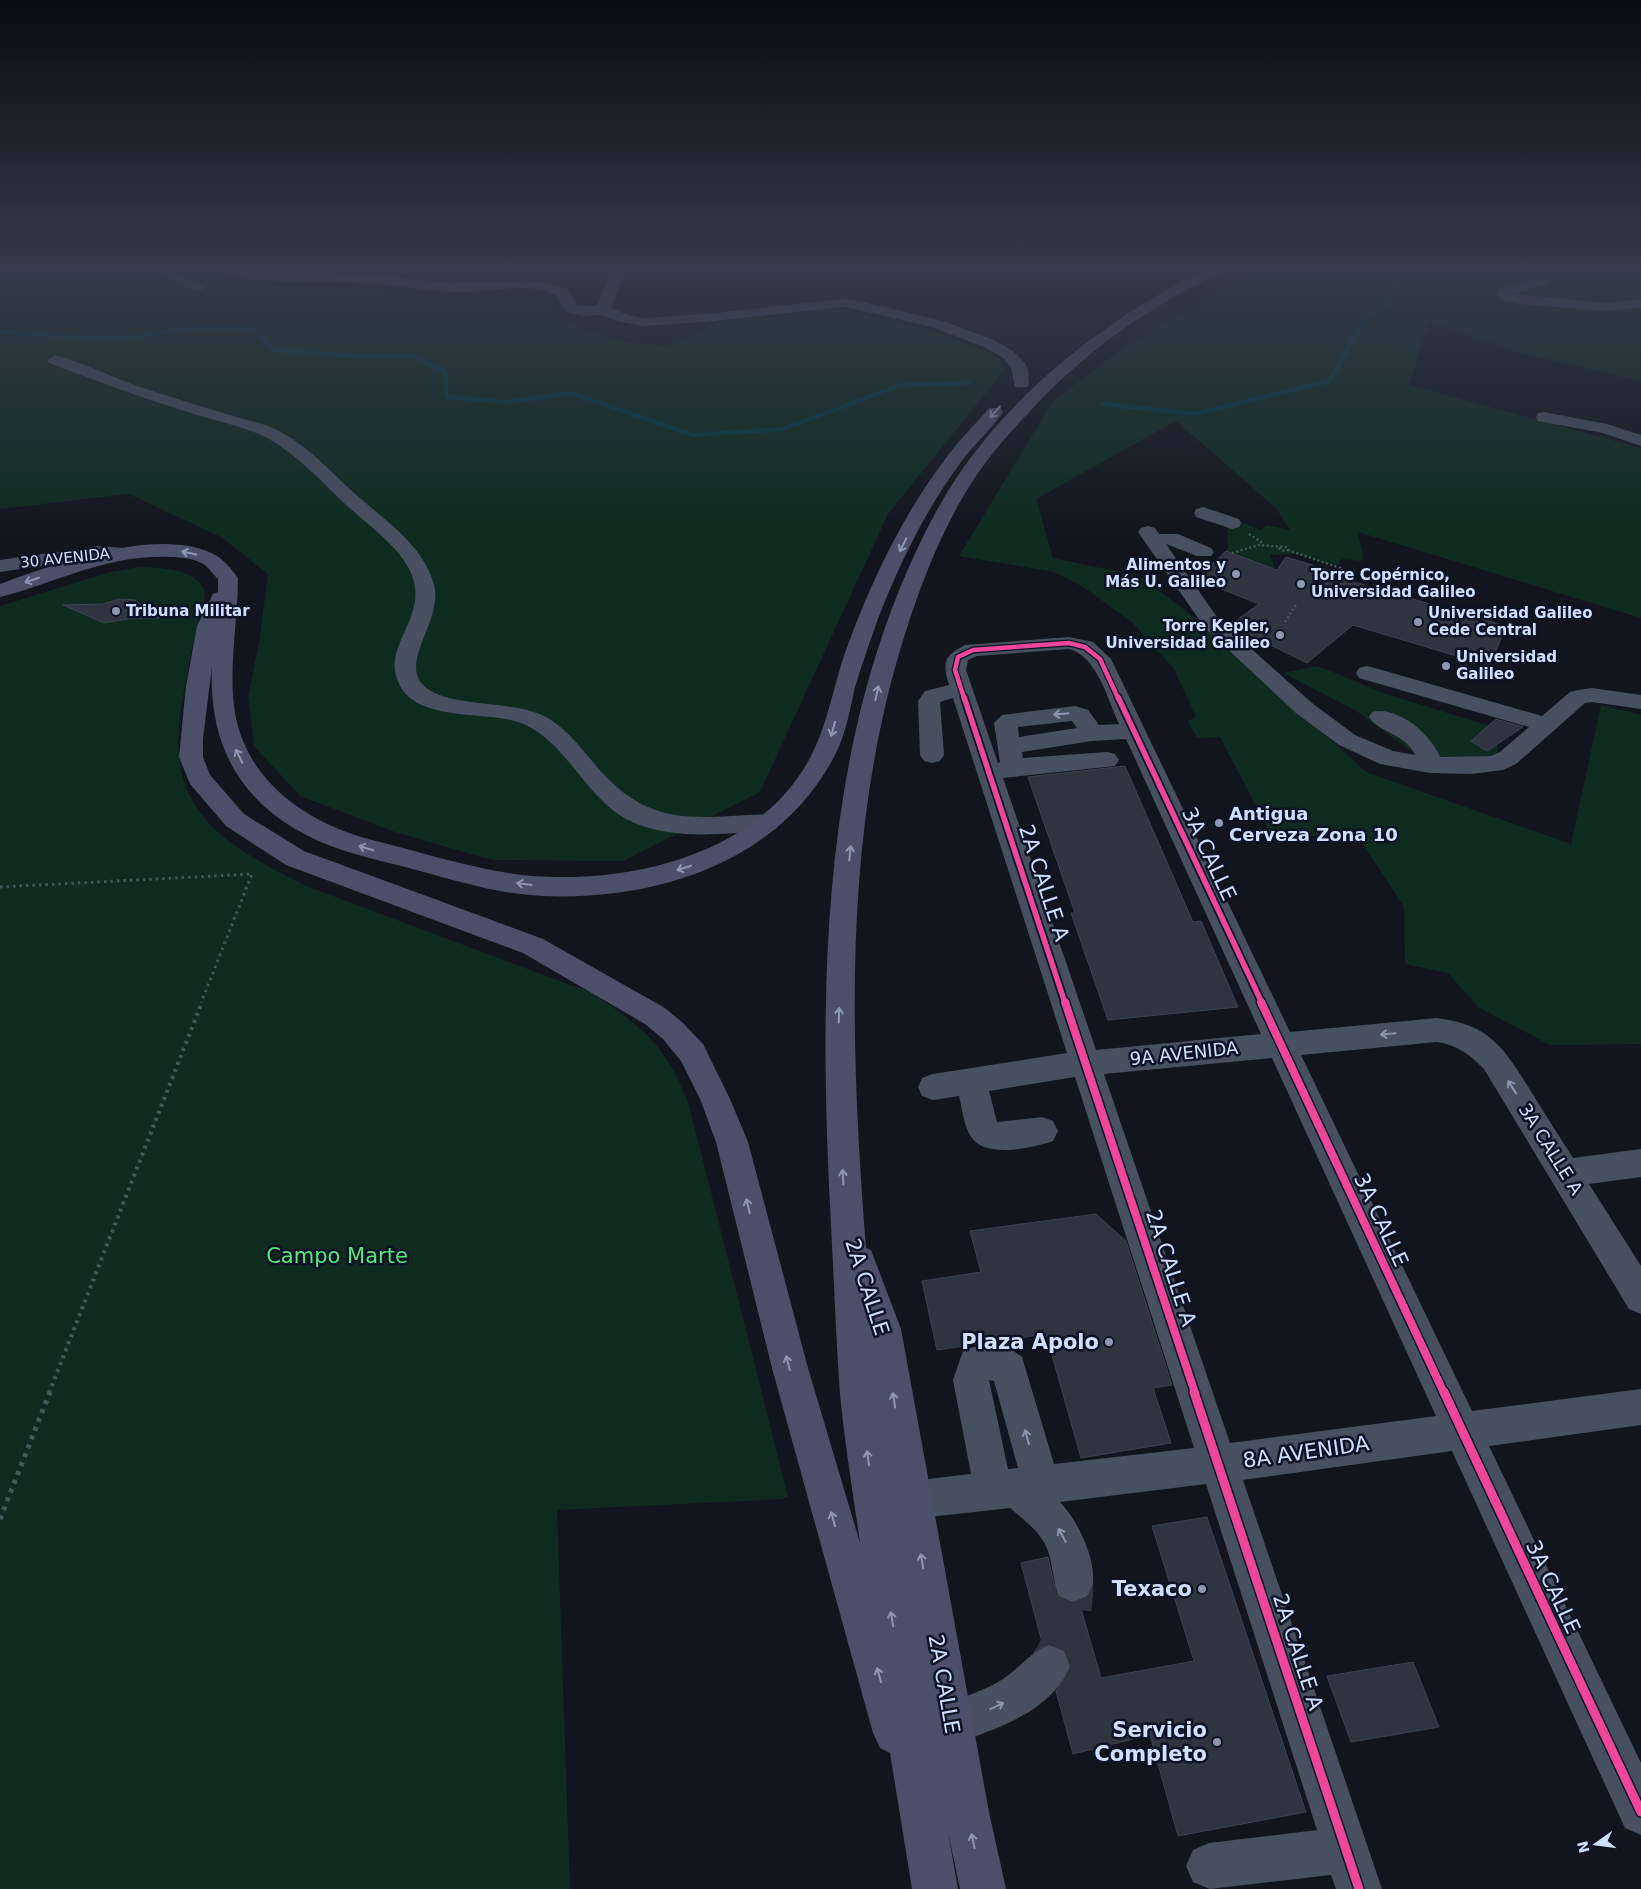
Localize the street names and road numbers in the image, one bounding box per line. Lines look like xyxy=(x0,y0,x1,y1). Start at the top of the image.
street label: 30 AVENIDA xyxy=(19,544,111,572)
street label: 3A CALLE xyxy=(1177,804,1241,904)
street label: 2A CALLE A xyxy=(1014,822,1074,945)
street label: 9A AVENIDA xyxy=(1129,1037,1240,1069)
street label: 3A CALLE A xyxy=(1515,1099,1588,1199)
street label: 3A CALLE xyxy=(1349,1170,1413,1270)
street label: 2A CALLE A xyxy=(1141,1207,1201,1330)
street label: 2A CALLE xyxy=(840,1236,894,1338)
street label: 8A AVENIDA xyxy=(1241,1431,1371,1473)
street label: 3A CALLE xyxy=(1521,1537,1585,1637)
street label: 2A CALLE A xyxy=(1268,1591,1328,1714)
street label: 2A CALLE xyxy=(923,1633,965,1735)

